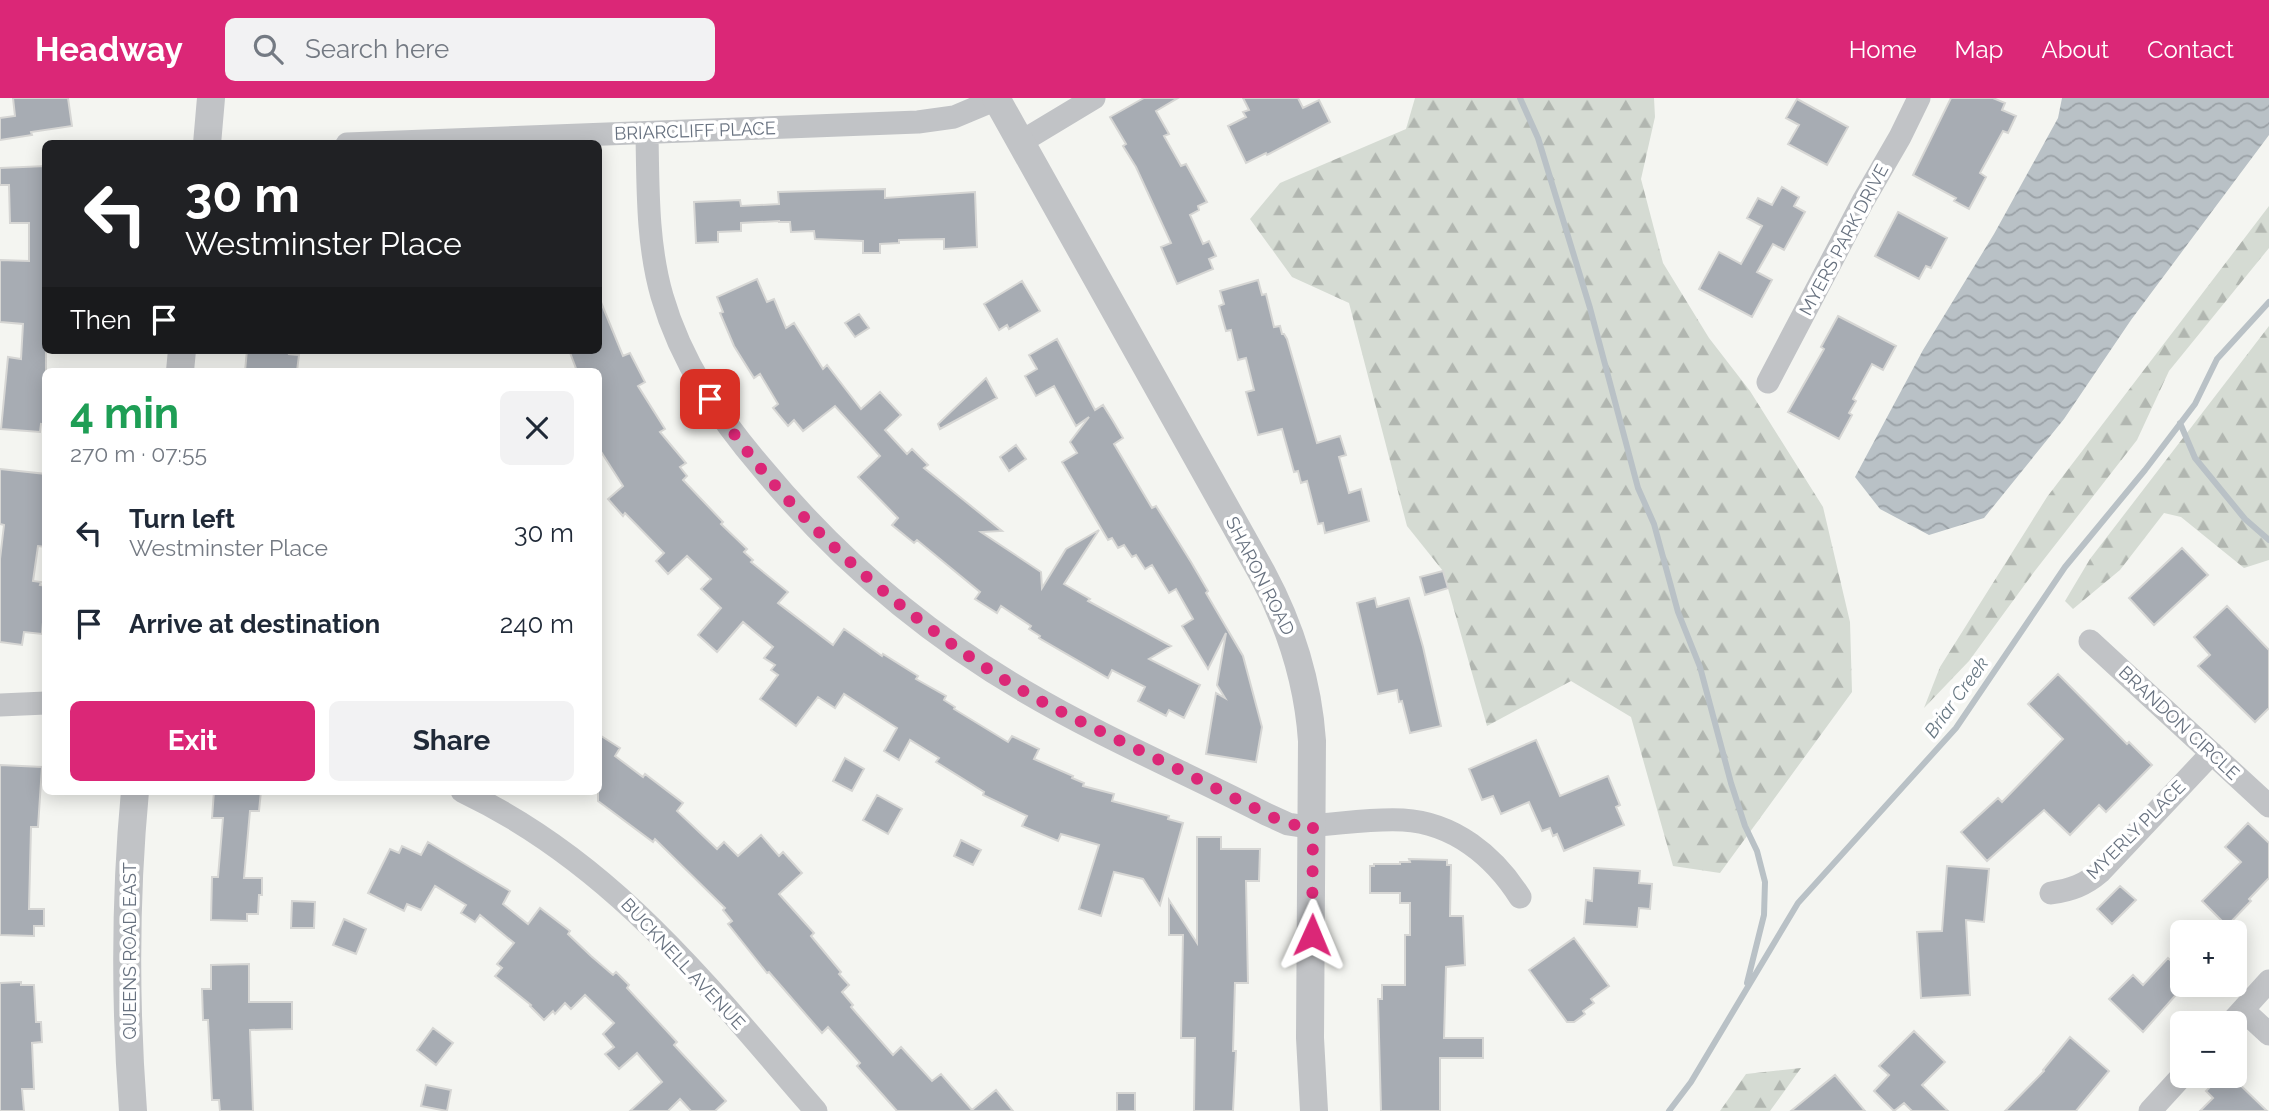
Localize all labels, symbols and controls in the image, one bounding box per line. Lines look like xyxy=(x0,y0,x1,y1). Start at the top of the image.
search box xyxy=(225,18,715,81)
text: Headway xyxy=(35,30,183,69)
icon: search xyxy=(249,30,287,68)
text: Search here xyxy=(305,34,449,64)
text: Home xyxy=(1849,35,1917,64)
text: Map xyxy=(1955,35,2003,64)
text: About xyxy=(2041,35,2109,64)
text: Contact xyxy=(2147,35,2234,64)
street label: BRIARCLIFF PLACE xyxy=(614,117,776,144)
street label: MYERS PARK DRIVE xyxy=(1795,161,1892,319)
text: 30 m xyxy=(185,166,300,223)
icon: left xyxy=(70,168,161,259)
text: Westminster Place xyxy=(185,225,462,262)
icon: arrive xyxy=(145,301,183,339)
text: Then xyxy=(70,305,131,335)
pin xyxy=(680,369,740,429)
icon: arrive xyxy=(691,380,729,418)
text: 4 min xyxy=(70,389,179,438)
button: close xyxy=(500,391,574,465)
text: 270 m · 07:55 xyxy=(70,440,207,467)
text: Turn left xyxy=(129,504,235,534)
street label: SHARON ROAD xyxy=(1222,513,1299,639)
icon: left xyxy=(70,514,108,552)
text: 30 m xyxy=(514,518,574,548)
text: Westminster Place xyxy=(129,534,328,561)
icon: arrive xyxy=(70,605,108,643)
text: Arrive at destination xyxy=(129,609,380,639)
text: 240 m xyxy=(500,609,574,639)
water label: Briar Creek xyxy=(1919,652,1993,742)
street label: BRANDON CIRCLE xyxy=(2115,661,2244,784)
button: Exit xyxy=(70,701,315,781)
button: Share xyxy=(329,701,574,781)
street label: MYERLY PLACE xyxy=(2082,776,2189,883)
street label: QUEENS ROAD EAST xyxy=(119,862,140,1040)
street label: BUCKNELL AVENUE xyxy=(617,894,750,1034)
position arrow xyxy=(1275,898,1349,972)
map controls xyxy=(2170,920,2247,1088)
button: + xyxy=(2170,920,2247,997)
button: − xyxy=(2170,1011,2247,1088)

